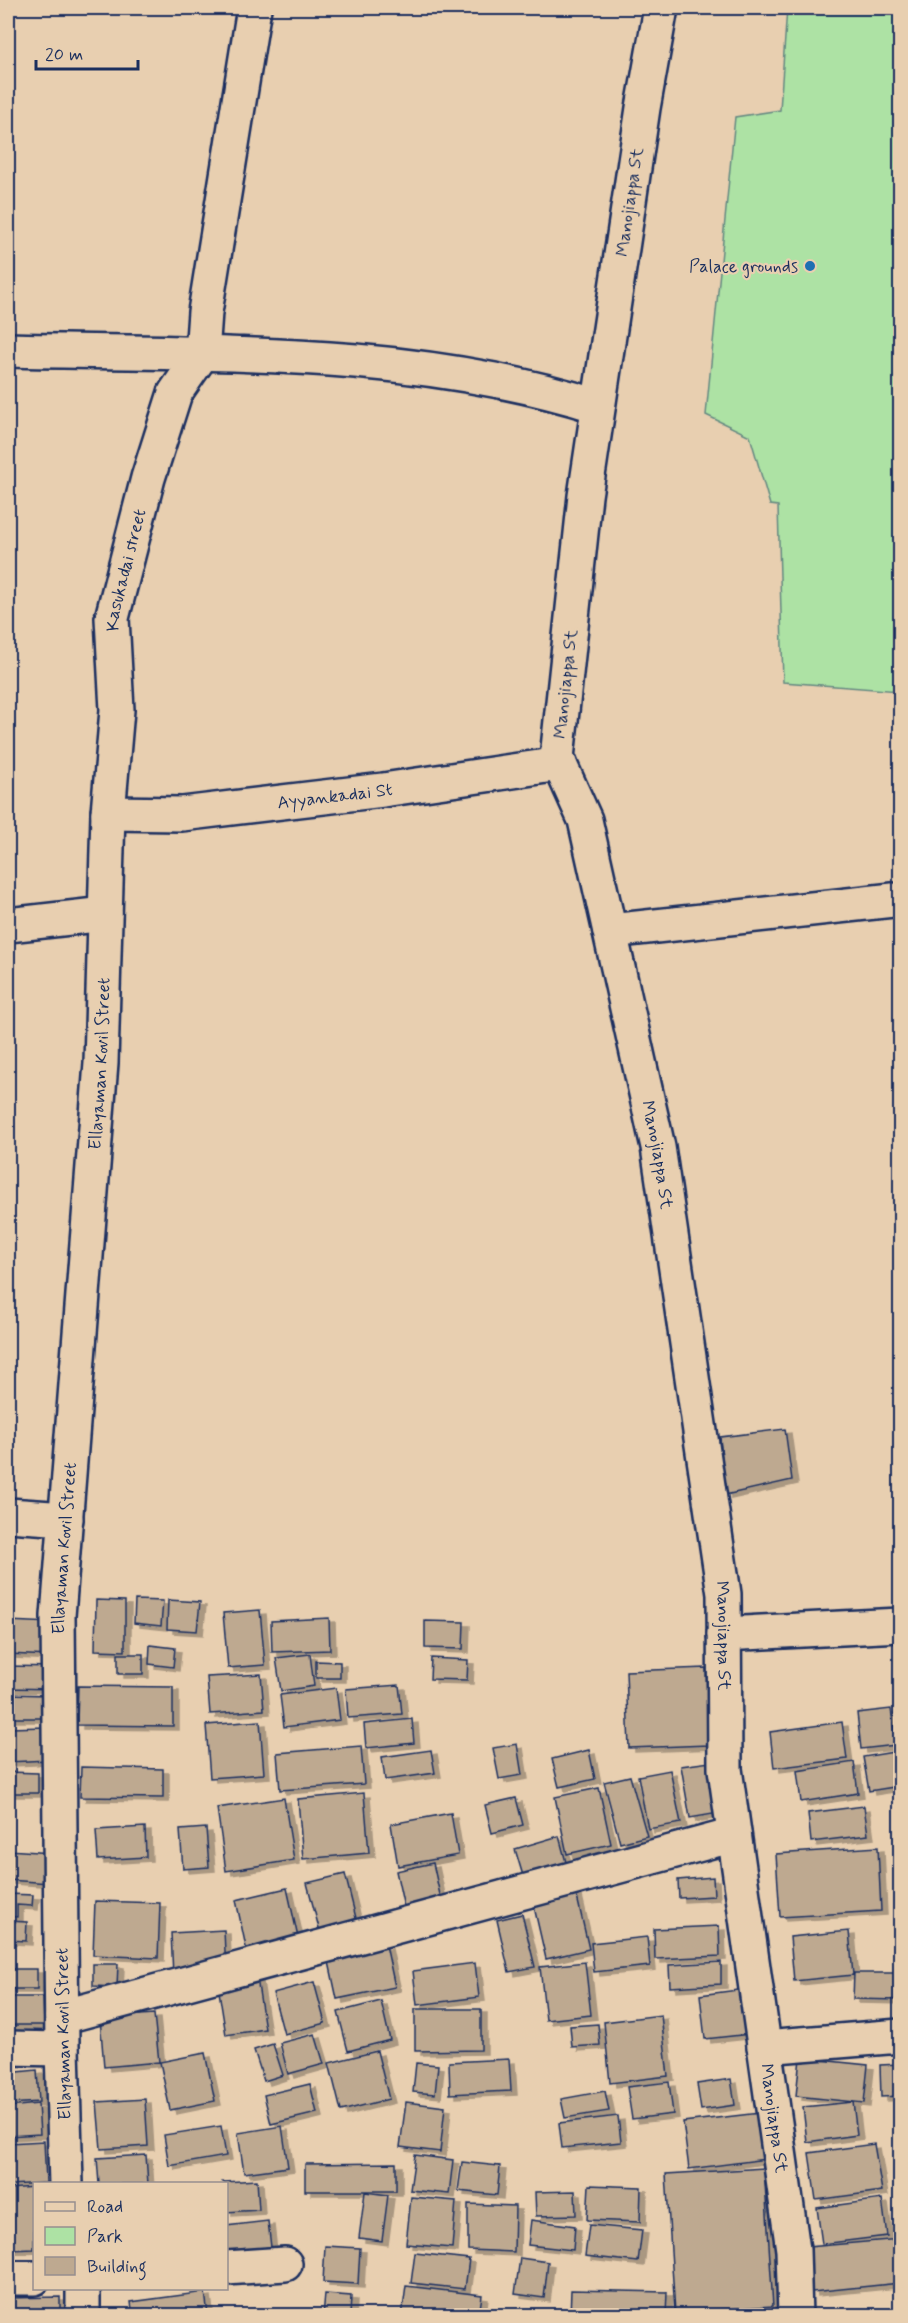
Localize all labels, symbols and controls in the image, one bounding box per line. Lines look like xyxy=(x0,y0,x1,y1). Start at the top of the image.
scale bar xyxy=(36,33,138,71)
text: 20 m xyxy=(45,43,83,67)
street label: Manojiappa St xyxy=(610,146,650,258)
place label: Palace grounds xyxy=(689,255,798,279)
marker: Palace grounds xyxy=(803,259,817,273)
street label: Kasukadai street xyxy=(101,506,153,632)
street label: Manojiappa St xyxy=(548,628,584,740)
street label: Ayyankadai St xyxy=(276,778,395,816)
street label: Ellayaman Kovil Street xyxy=(83,977,116,1151)
street label: Manojiappa St xyxy=(635,1098,678,1211)
street label: Ellayaman Kovil Street xyxy=(47,1461,83,1634)
street label: Manojiappa St xyxy=(709,1579,736,1691)
street label: Ellayaman Kovil Street xyxy=(50,1947,78,2120)
street label: Manojiappa St xyxy=(754,2062,793,2175)
legend xyxy=(33,2182,228,2290)
text: Road xyxy=(87,2195,123,2219)
text: Park xyxy=(87,2225,123,2249)
text: Building xyxy=(87,2255,147,2281)

